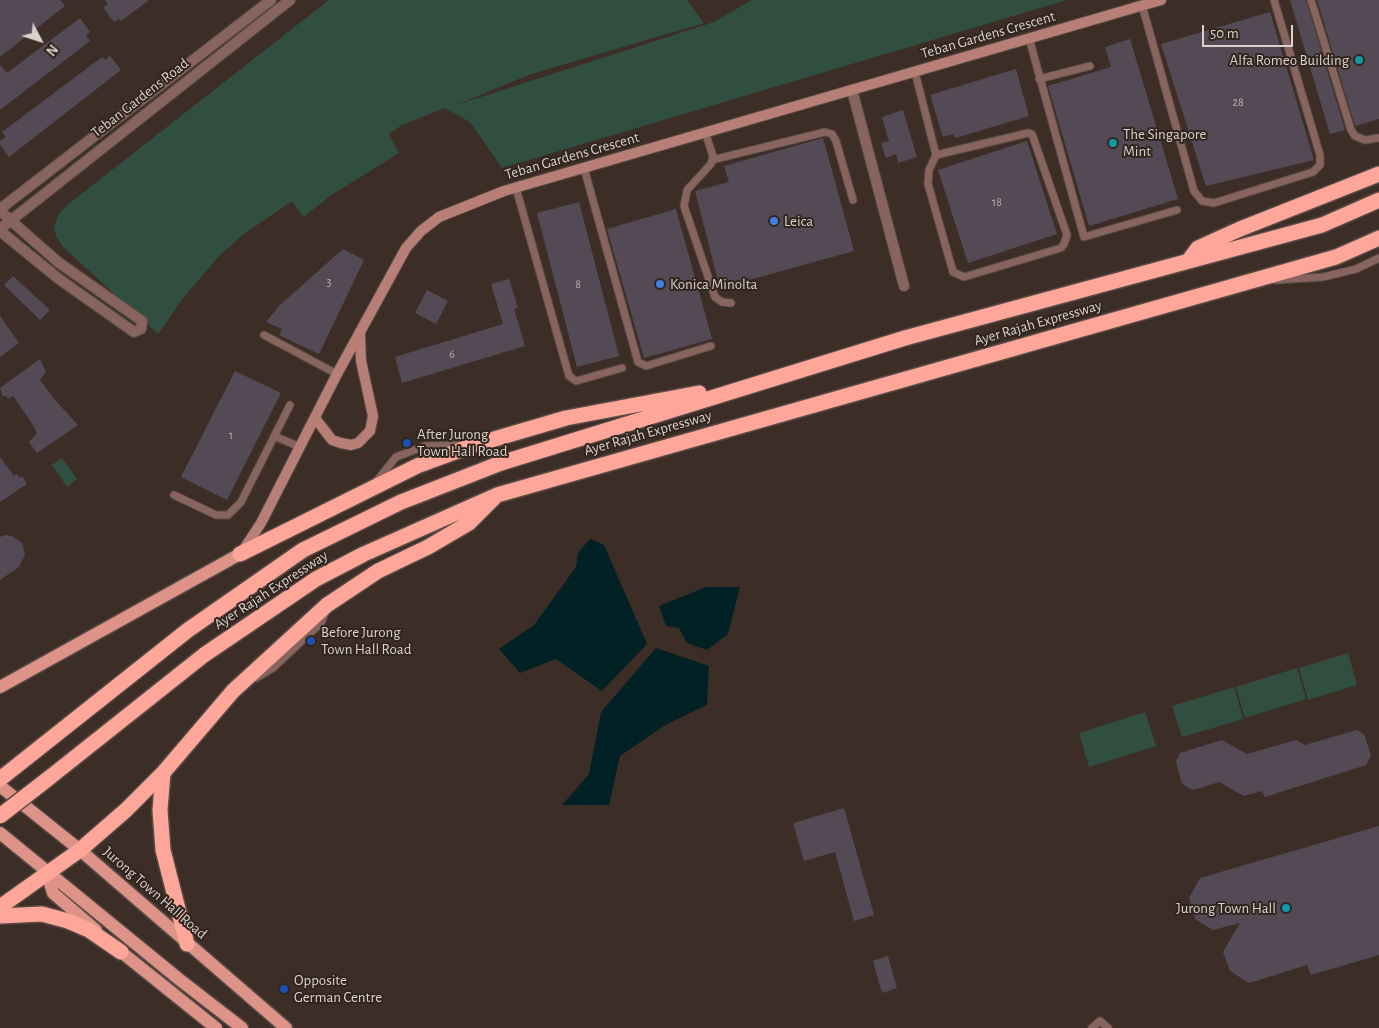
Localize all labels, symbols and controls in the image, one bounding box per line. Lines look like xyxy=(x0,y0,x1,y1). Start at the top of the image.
street label: Teban Gardens Crescent xyxy=(919,7,1057,63)
north arrow xyxy=(15,15,65,65)
scale bar xyxy=(1204,15,1295,47)
text: 50 m xyxy=(1210,26,1239,41)
text: N xyxy=(43,41,60,58)
place label: Alfa Romeo Building xyxy=(1230,51,1349,69)
street label: Teban Gardens Road xyxy=(88,54,192,142)
marker: Alfa Romeo Building xyxy=(1353,54,1365,66)
house number: 28 xyxy=(1232,95,1244,109)
place label: The Singapore Mint xyxy=(1123,125,1206,160)
street label: Teban Gardens Crescent xyxy=(503,128,641,184)
marker: The Singapore Mint xyxy=(1107,137,1119,149)
house number: 18 xyxy=(992,195,1002,209)
place label: Leica xyxy=(784,212,813,230)
marker: Leica xyxy=(768,215,780,227)
house number: 3 xyxy=(327,275,331,289)
place label: Konica Minolta xyxy=(670,275,757,293)
house number: 8 xyxy=(575,277,581,291)
marker: Konica Minolta xyxy=(654,278,666,290)
street label: Ayer Rajah Expressway xyxy=(972,296,1104,350)
house number: 6 xyxy=(449,347,455,361)
street label: Ayer Rajah Expressway xyxy=(582,406,714,460)
place label: After Jurong Town Hall Road xyxy=(417,425,507,460)
house number: 1 xyxy=(229,428,233,442)
marker: After Jurong Town Hall Road xyxy=(401,437,413,449)
street label: Ayer Rajah Expressway xyxy=(211,546,331,634)
place label: Before Jurong Town Hall Road xyxy=(321,623,411,658)
marker: Before Jurong Town Hall Road xyxy=(305,635,317,647)
street label: Jurong Town Hall Road xyxy=(99,843,211,943)
place label: Jurong Town Hall xyxy=(1176,899,1276,917)
marker: Jurong Town Hall xyxy=(1280,902,1292,914)
place label: Opposite German Centre xyxy=(294,971,382,1006)
marker: Opposite German Centre xyxy=(278,983,290,995)

